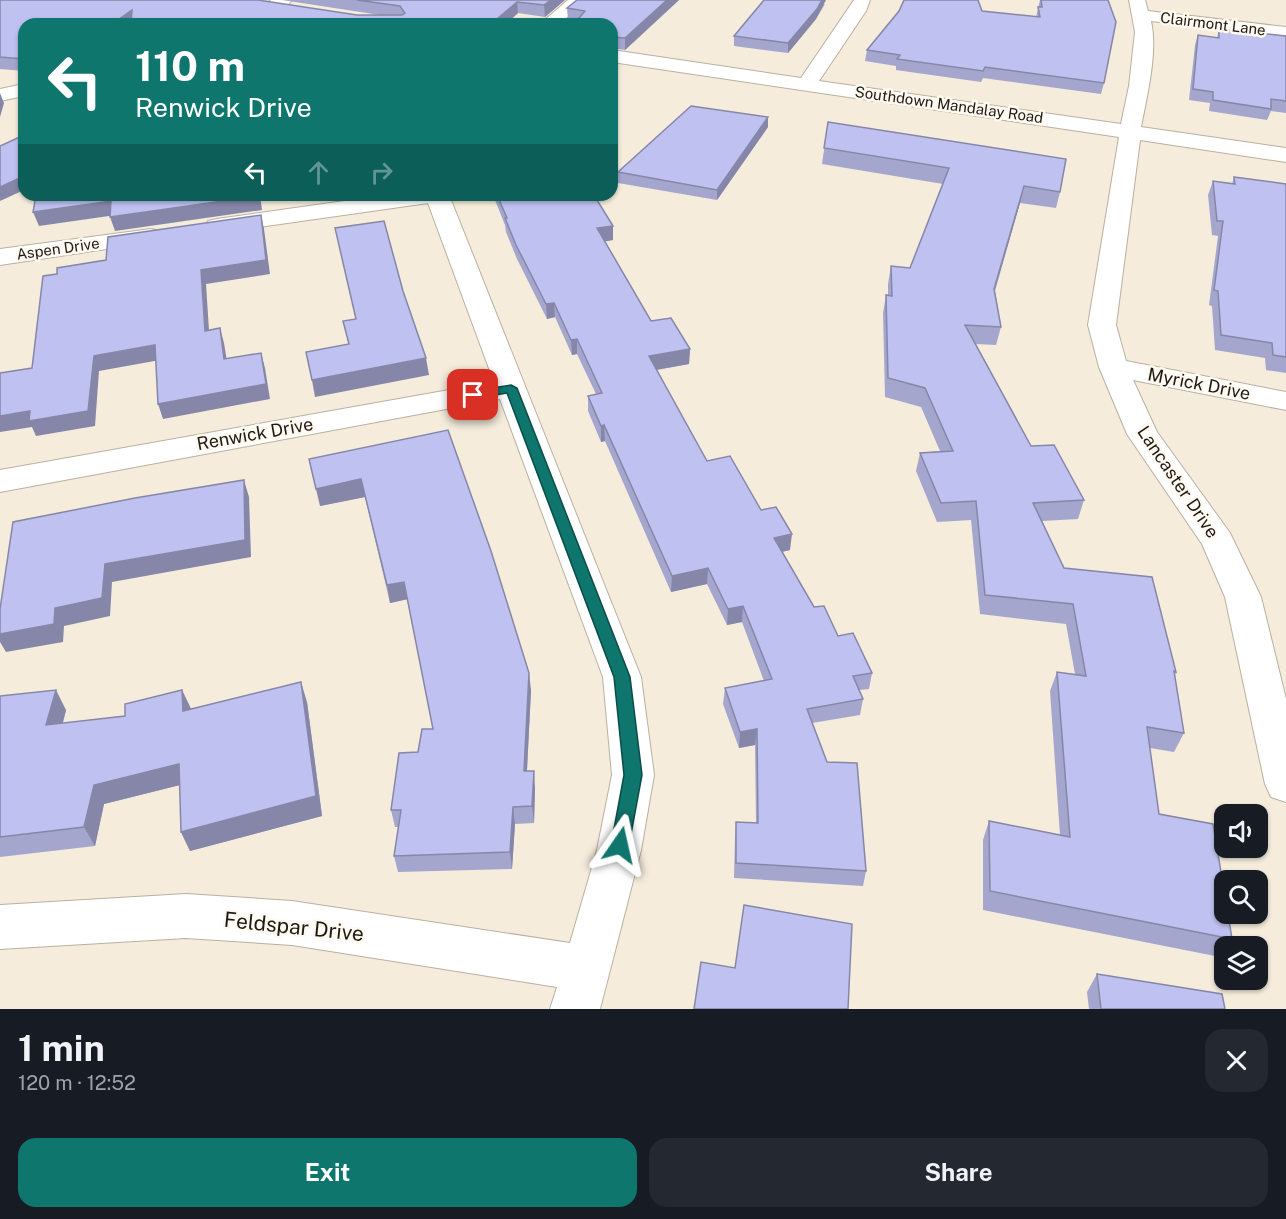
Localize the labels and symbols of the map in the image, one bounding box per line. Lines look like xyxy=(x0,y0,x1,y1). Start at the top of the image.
street label: Clairmont Lane xyxy=(1159,9,1267,38)
street label: Southdown Mandalay Road xyxy=(854,83,1044,126)
street label: Aspen Drive xyxy=(15,234,101,263)
street label: Myrick Drive xyxy=(1146,363,1252,404)
pin xyxy=(447,369,498,420)
street label: Renwick Drive xyxy=(195,413,315,454)
street label: Lancaster Drive xyxy=(1133,422,1224,542)
position arrow xyxy=(588,813,652,877)
street label: Feldspar Drive xyxy=(223,907,365,946)

